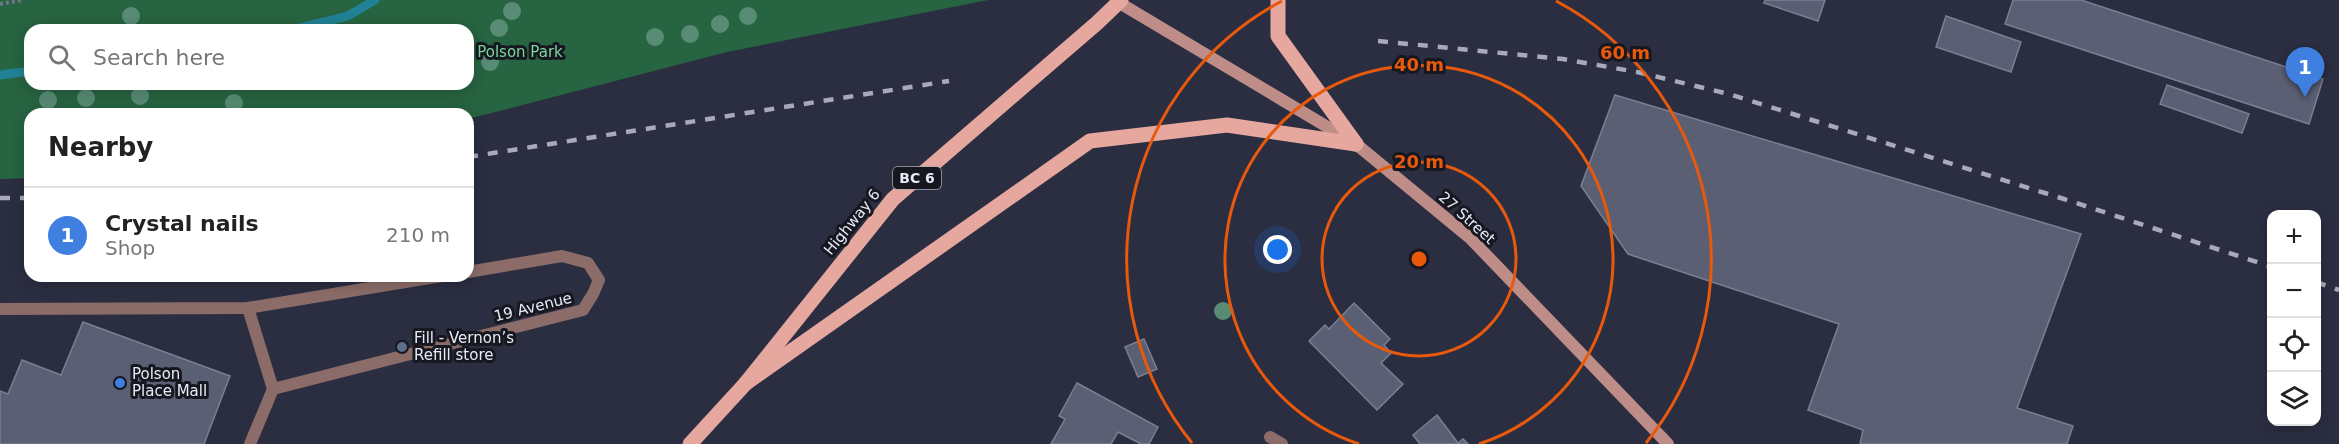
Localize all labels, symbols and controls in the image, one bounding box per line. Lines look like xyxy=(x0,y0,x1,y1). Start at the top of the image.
search box xyxy=(24,24,474,90)
icon: search xyxy=(45,41,78,74)
text: 60 m xyxy=(1600,42,1650,63)
park label: Polson Park xyxy=(477,43,563,61)
text: Search here xyxy=(93,45,225,70)
pin: 1 xyxy=(2286,48,2324,97)
text: 40 m xyxy=(1394,54,1444,75)
text: Nearby xyxy=(48,132,153,162)
text: 20 m xyxy=(1394,151,1444,172)
road number: BC 6 xyxy=(893,167,941,189)
street label: Highway 6 xyxy=(820,186,884,258)
street label: 27 Street xyxy=(1435,188,1499,248)
map controls xyxy=(2267,210,2321,426)
button: + xyxy=(2267,210,2321,264)
text: Crystal nails xyxy=(105,211,259,236)
text: 1 xyxy=(61,223,74,247)
text: 210 m xyxy=(386,223,450,247)
your location xyxy=(1263,235,1292,264)
text: Shop xyxy=(105,236,155,260)
centre of rings xyxy=(1409,249,1429,269)
button: − xyxy=(2267,264,2321,318)
street label: 19 Avenue xyxy=(492,289,574,325)
button: locate xyxy=(2267,318,2321,372)
place label: Fill - Vernon’s Refill store xyxy=(414,329,514,364)
marker: Fill - Vernon’s Refill store xyxy=(395,340,409,354)
place label: Polson Place Mall xyxy=(132,365,207,400)
button: layers xyxy=(2267,372,2321,426)
marker: Polson Place Mall xyxy=(113,376,127,390)

